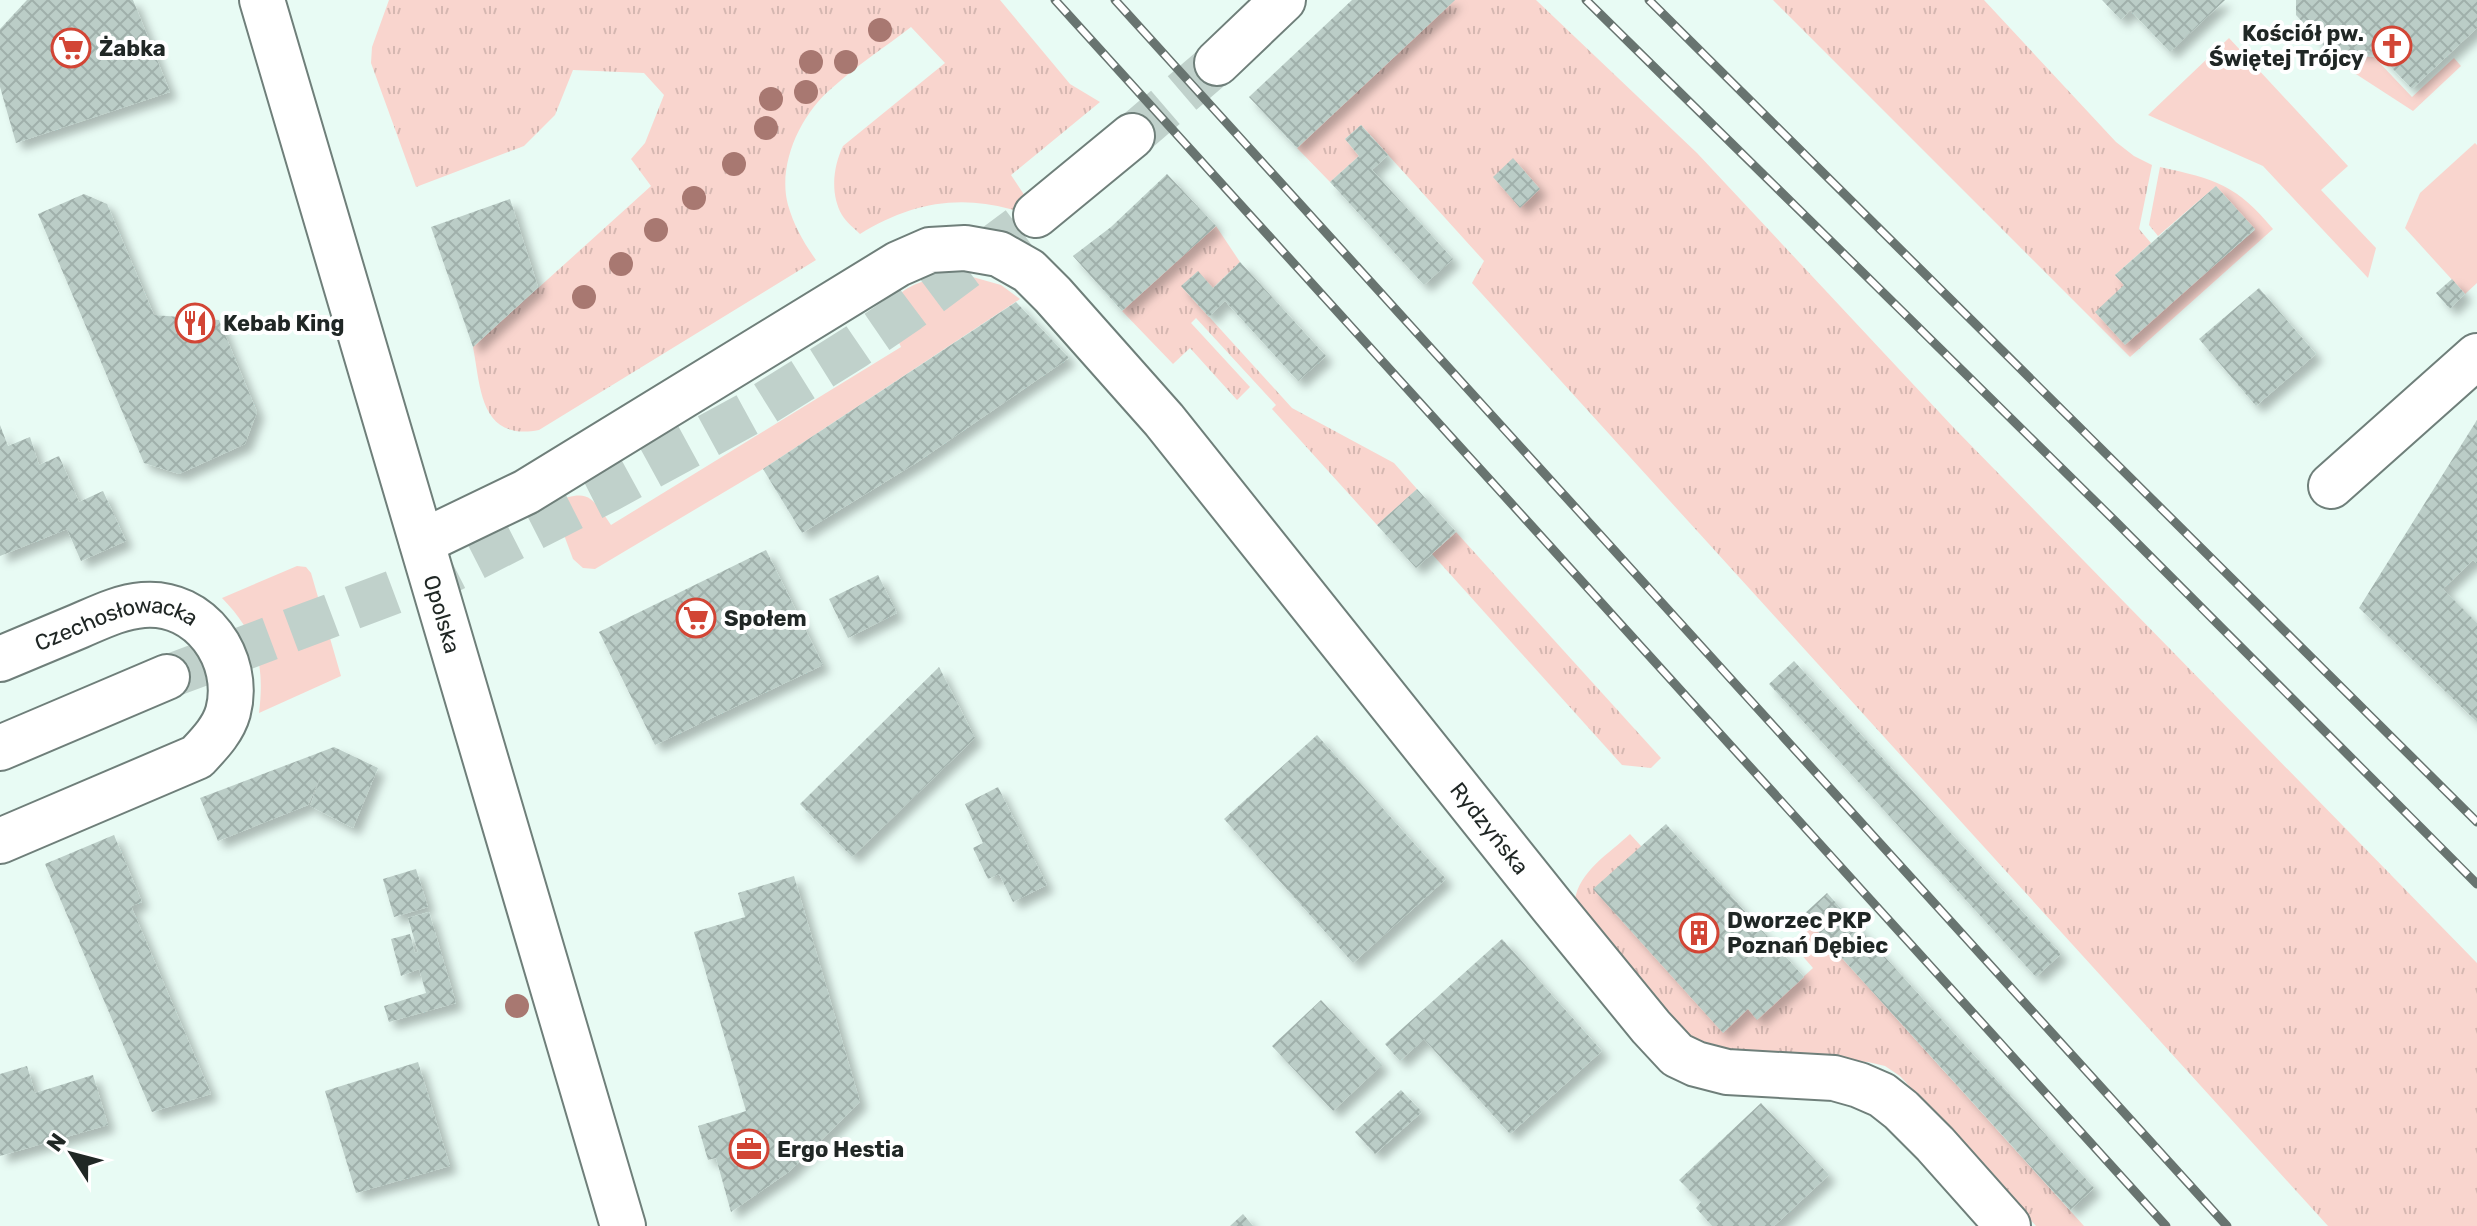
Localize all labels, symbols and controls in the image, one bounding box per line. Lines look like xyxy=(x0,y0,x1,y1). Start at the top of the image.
place label: Kościół pw. Świętej Trójcy xyxy=(2209,20,2364,72)
church icon: Kościół pw. Świętej Trójcy xyxy=(2371,25,2413,67)
supermarket icon: Żabka xyxy=(50,27,92,69)
place label: Żabka xyxy=(99,35,166,62)
restaurant icon: Kebab King xyxy=(174,302,216,344)
place label: Kebab King xyxy=(223,310,344,337)
street label: Opolska xyxy=(418,572,466,657)
street label: Czechosłowacka xyxy=(31,591,203,657)
supermarket icon: Społem xyxy=(675,597,717,639)
place label: Społem xyxy=(724,605,807,632)
street label: Rydzyńska xyxy=(1444,777,1534,880)
place label: Dworzec PKP Poznań Dębiec xyxy=(1727,907,1888,959)
building icon: Dworzec PKP Poznań Dębiec xyxy=(1678,912,1720,954)
north arrow xyxy=(32,1114,112,1194)
text: N xyxy=(41,1128,72,1157)
office icon: Ergo Hestia xyxy=(728,1128,770,1170)
place label: Ergo Hestia xyxy=(777,1136,904,1163)

